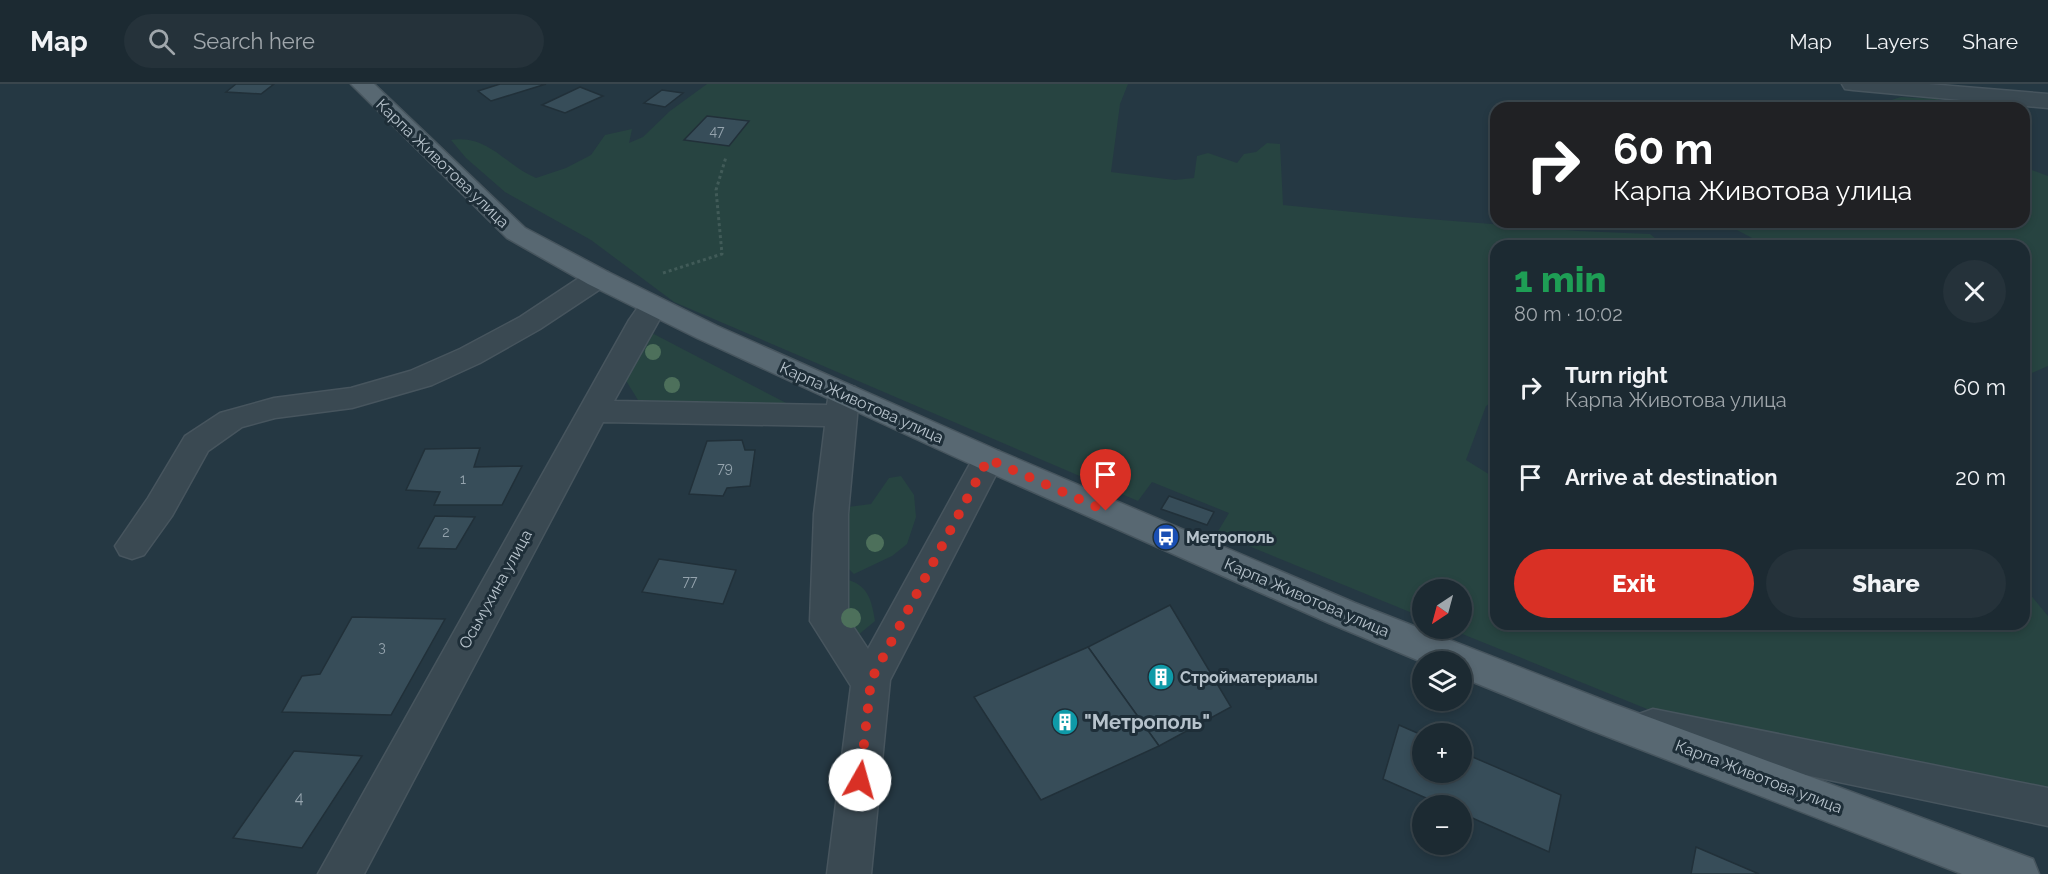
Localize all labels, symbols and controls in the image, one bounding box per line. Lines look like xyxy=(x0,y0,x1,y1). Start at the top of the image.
search box xyxy=(124,14,544,68)
text: Map xyxy=(30,25,88,58)
icon: search xyxy=(145,25,178,58)
text: Search here xyxy=(193,28,315,54)
text: Map xyxy=(1789,29,1832,54)
text: Layers xyxy=(1865,29,1929,54)
text: Share xyxy=(1962,29,2018,54)
street label: Карпа Животова улица xyxy=(372,95,513,232)
house number: 47 xyxy=(709,123,725,139)
text: 60 m xyxy=(1613,125,1713,174)
icon: right xyxy=(1514,126,1592,204)
text: Карпа Животова улица xyxy=(1613,175,1912,206)
text: 1 min xyxy=(1514,258,1606,300)
button: close xyxy=(1943,260,2006,323)
text: 80 m · 10:02 xyxy=(1514,302,1623,326)
street label: Карпа Животова улица xyxy=(777,358,947,447)
text: Turn right xyxy=(1565,362,1668,388)
icon: right xyxy=(1514,371,1547,404)
text: 60 m xyxy=(1953,374,2006,400)
text: Карпа Животова улица xyxy=(1565,388,1787,412)
pin xyxy=(1080,449,1131,511)
icon: arrive xyxy=(1089,458,1122,491)
house number: 79 xyxy=(717,460,733,476)
icon: arrive xyxy=(1514,461,1547,494)
text: Arrive at destination xyxy=(1565,464,1778,490)
text: 20 m xyxy=(1955,464,2006,490)
house number: 1 xyxy=(460,471,466,487)
bus stop icon: Метрополь xyxy=(1151,522,1181,552)
house number: 2 xyxy=(442,524,450,540)
street label: Осьмухина улица xyxy=(455,526,536,652)
place label: Метрополь xyxy=(1186,528,1275,547)
button: Exit xyxy=(1514,549,1754,618)
button: Share xyxy=(1766,549,2006,618)
street label: Карпа Животова улица xyxy=(1221,554,1392,641)
house number: 77 xyxy=(683,573,698,589)
north arrow xyxy=(1412,579,1472,639)
map controls xyxy=(1412,579,1472,855)
house number: 3 xyxy=(378,639,386,655)
button: layers xyxy=(1412,651,1472,711)
building icon: Стройматериалы xyxy=(1146,662,1176,692)
place label: Стройматериалы xyxy=(1180,668,1318,687)
building icon: "Метрополь" xyxy=(1050,707,1080,737)
place label: "Метрополь" xyxy=(1084,710,1210,734)
button: + xyxy=(1412,723,1472,783)
street label: Карпа Животова улица xyxy=(1673,736,1845,817)
position arrow xyxy=(828,748,892,812)
house number: 4 xyxy=(295,788,304,807)
button: − xyxy=(1412,795,1472,855)

